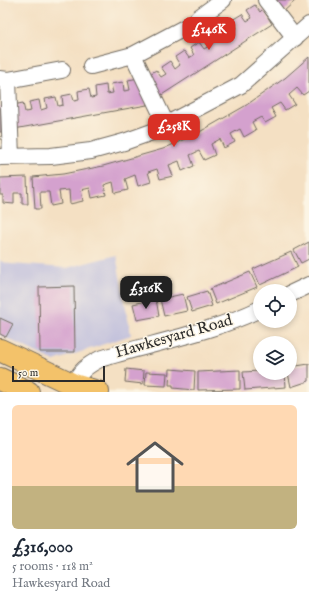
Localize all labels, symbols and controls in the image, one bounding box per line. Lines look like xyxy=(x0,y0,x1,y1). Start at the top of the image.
pin: £146K xyxy=(181,17,237,51)
text: £146K xyxy=(191,21,227,38)
pin: £258K xyxy=(146,114,202,148)
text: £258K xyxy=(157,118,191,135)
pin: £316K xyxy=(118,276,174,310)
text: £316K xyxy=(129,280,163,297)
map controls xyxy=(253,284,297,380)
button: locate xyxy=(253,284,297,328)
street label: Hawkesyard Road xyxy=(113,311,235,363)
button: layers xyxy=(253,336,297,380)
scale bar xyxy=(12,364,105,383)
text: 50 m xyxy=(18,366,38,380)
icon: home xyxy=(119,431,191,503)
text: £316,000 xyxy=(12,537,73,558)
text: 5 rooms · 118 m² xyxy=(12,558,93,575)
text: Hawkesyard Road xyxy=(12,575,110,592)

